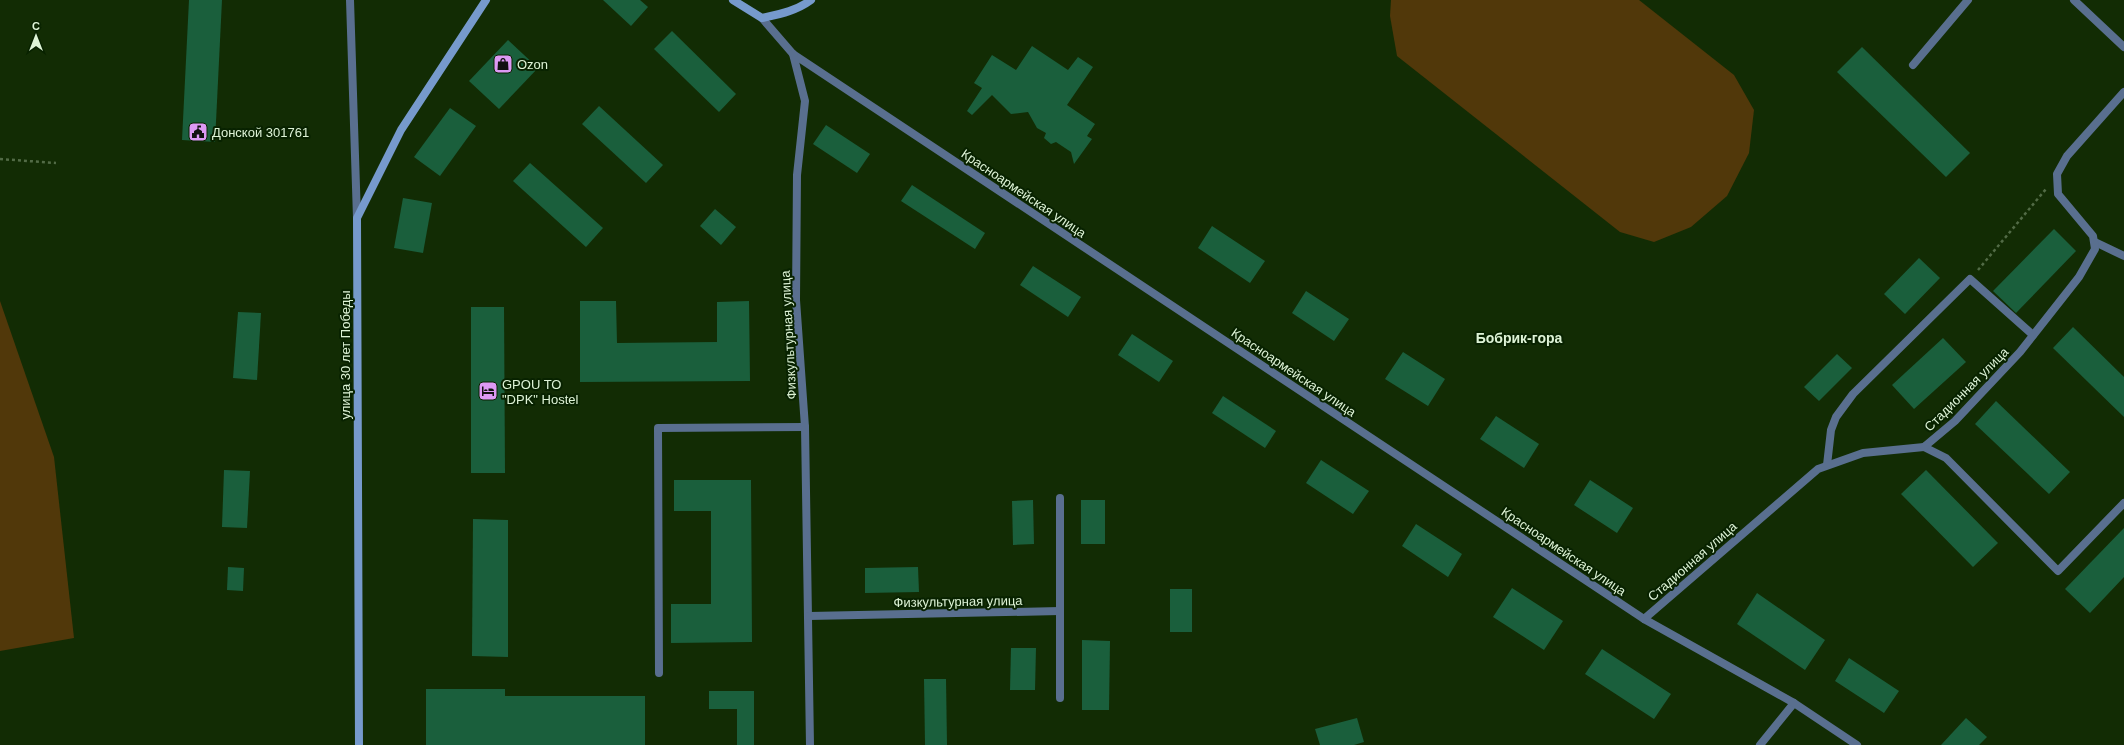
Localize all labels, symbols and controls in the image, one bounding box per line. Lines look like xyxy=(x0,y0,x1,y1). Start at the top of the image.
north arrow xyxy=(16,16,56,56)
text: С xyxy=(32,20,40,32)
shop icon: Ozon xyxy=(492,53,514,75)
place label: Ozon xyxy=(517,57,548,72)
public building icon: Донской 301761 xyxy=(187,121,209,143)
place label: Донской 301761 xyxy=(212,125,309,140)
street label: Красноармейская улица xyxy=(959,146,1089,241)
street label: Физкультурная улица xyxy=(778,269,799,400)
street label: улица 30 лет Победы xyxy=(338,290,353,420)
street label: Красноармейская улица xyxy=(1229,325,1359,420)
district label: Бобрик-гора xyxy=(1476,330,1563,346)
street label: Стадионная улица xyxy=(1921,344,2012,434)
place label: GPOU TO "DPK" Hostel xyxy=(502,377,579,407)
hotel icon: GPOU TO "DPK" Hostel xyxy=(477,380,499,402)
street label: Красноармейская улица xyxy=(1499,504,1629,599)
street label: Стадионная улица xyxy=(1645,518,1740,604)
street label: Физкультурная улица xyxy=(893,593,1023,610)

